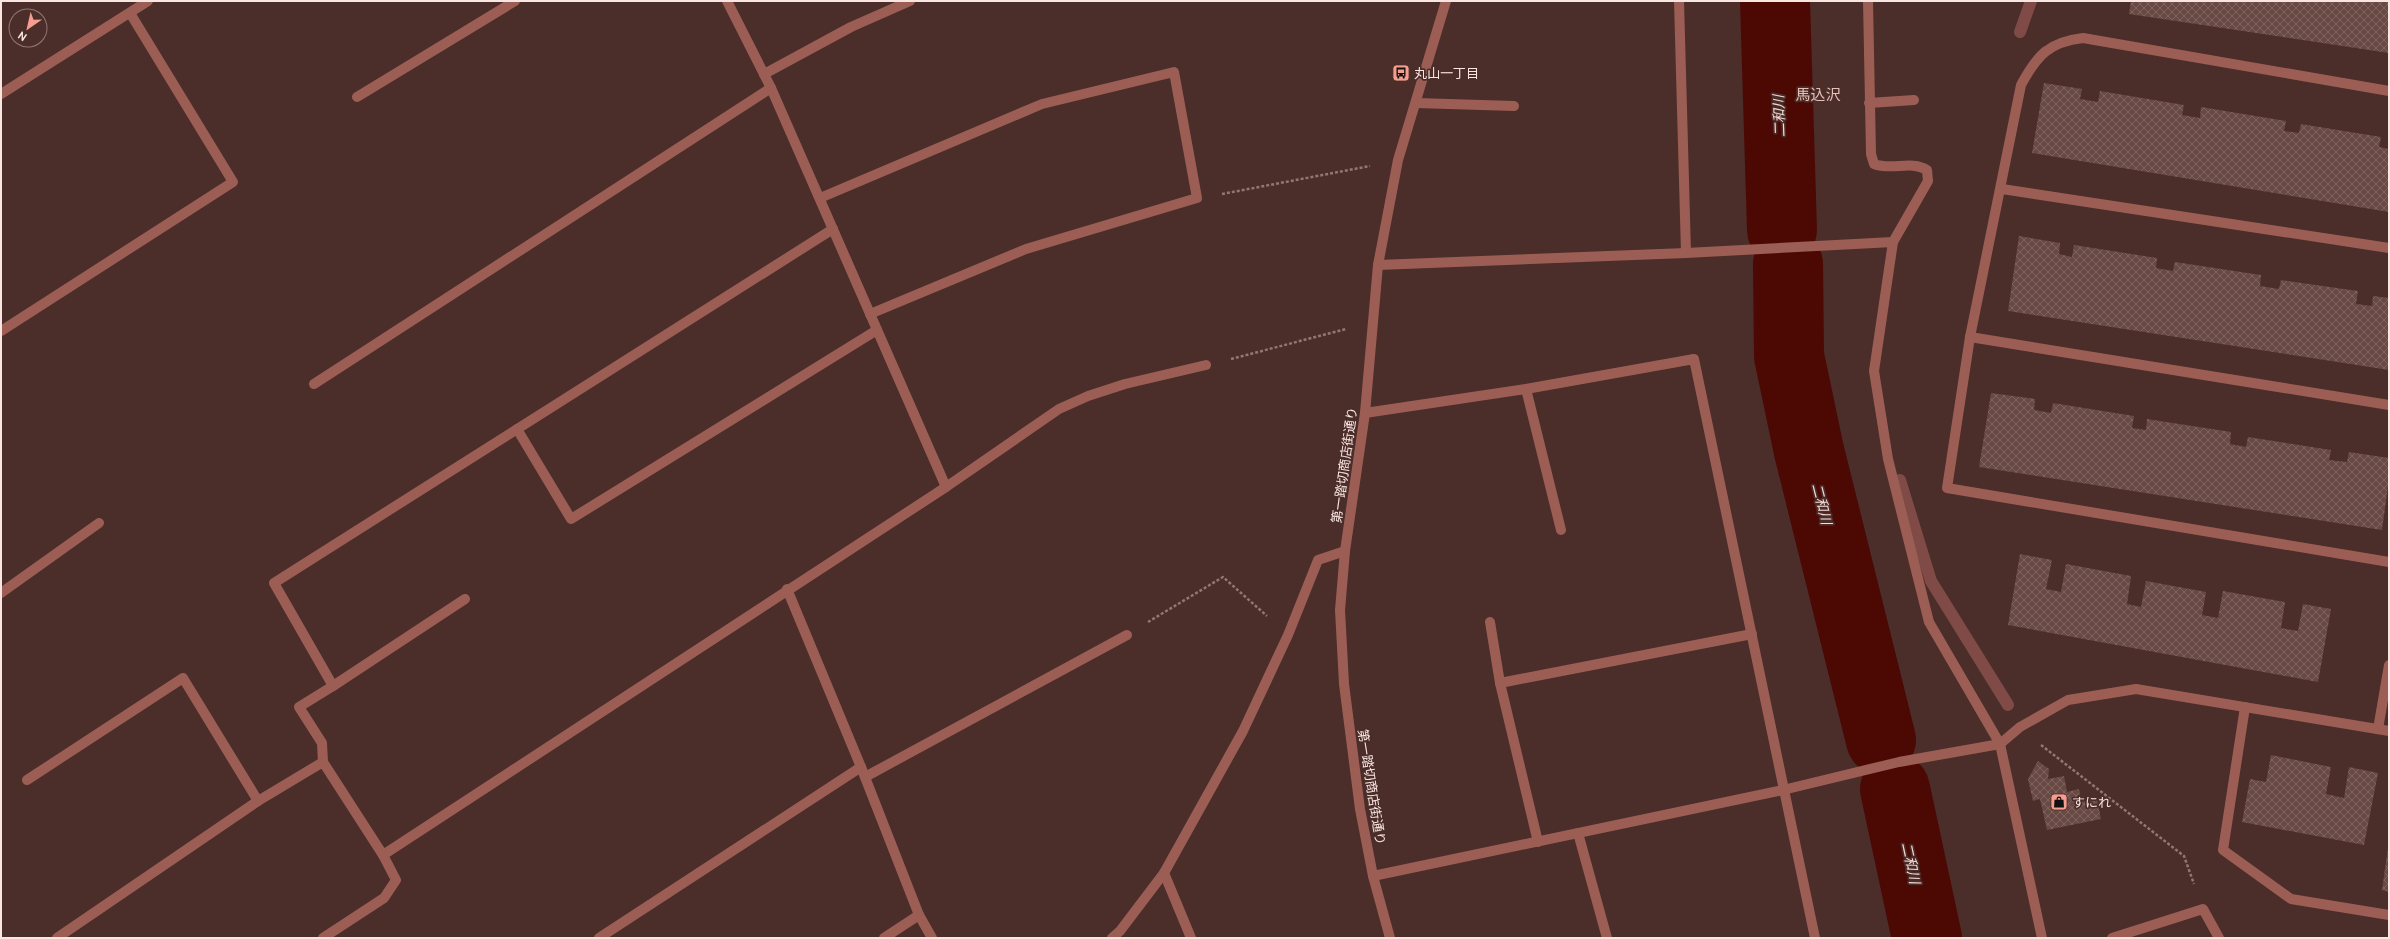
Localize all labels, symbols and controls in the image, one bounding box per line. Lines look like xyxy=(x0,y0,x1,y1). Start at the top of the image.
north arrow xyxy=(8,8,48,48)
text: N xyxy=(15,28,30,44)
bus stop icon: 丸山一丁目 xyxy=(1391,63,1411,83)
place label: 丸山一丁目 xyxy=(1414,65,1479,81)
district label: 馬込沢 xyxy=(1795,86,1841,104)
water label: 二和川 xyxy=(1769,93,1789,137)
street label: 第一踏切商店街通り xyxy=(1328,406,1360,524)
water label: 二和川 xyxy=(1808,481,1836,528)
street label: 第一踏切商店街通り xyxy=(1355,728,1389,846)
shop icon: すにれ xyxy=(2049,792,2069,812)
place label: すにれ xyxy=(2072,794,2111,810)
water label: 二和川 xyxy=(1898,841,1925,887)

